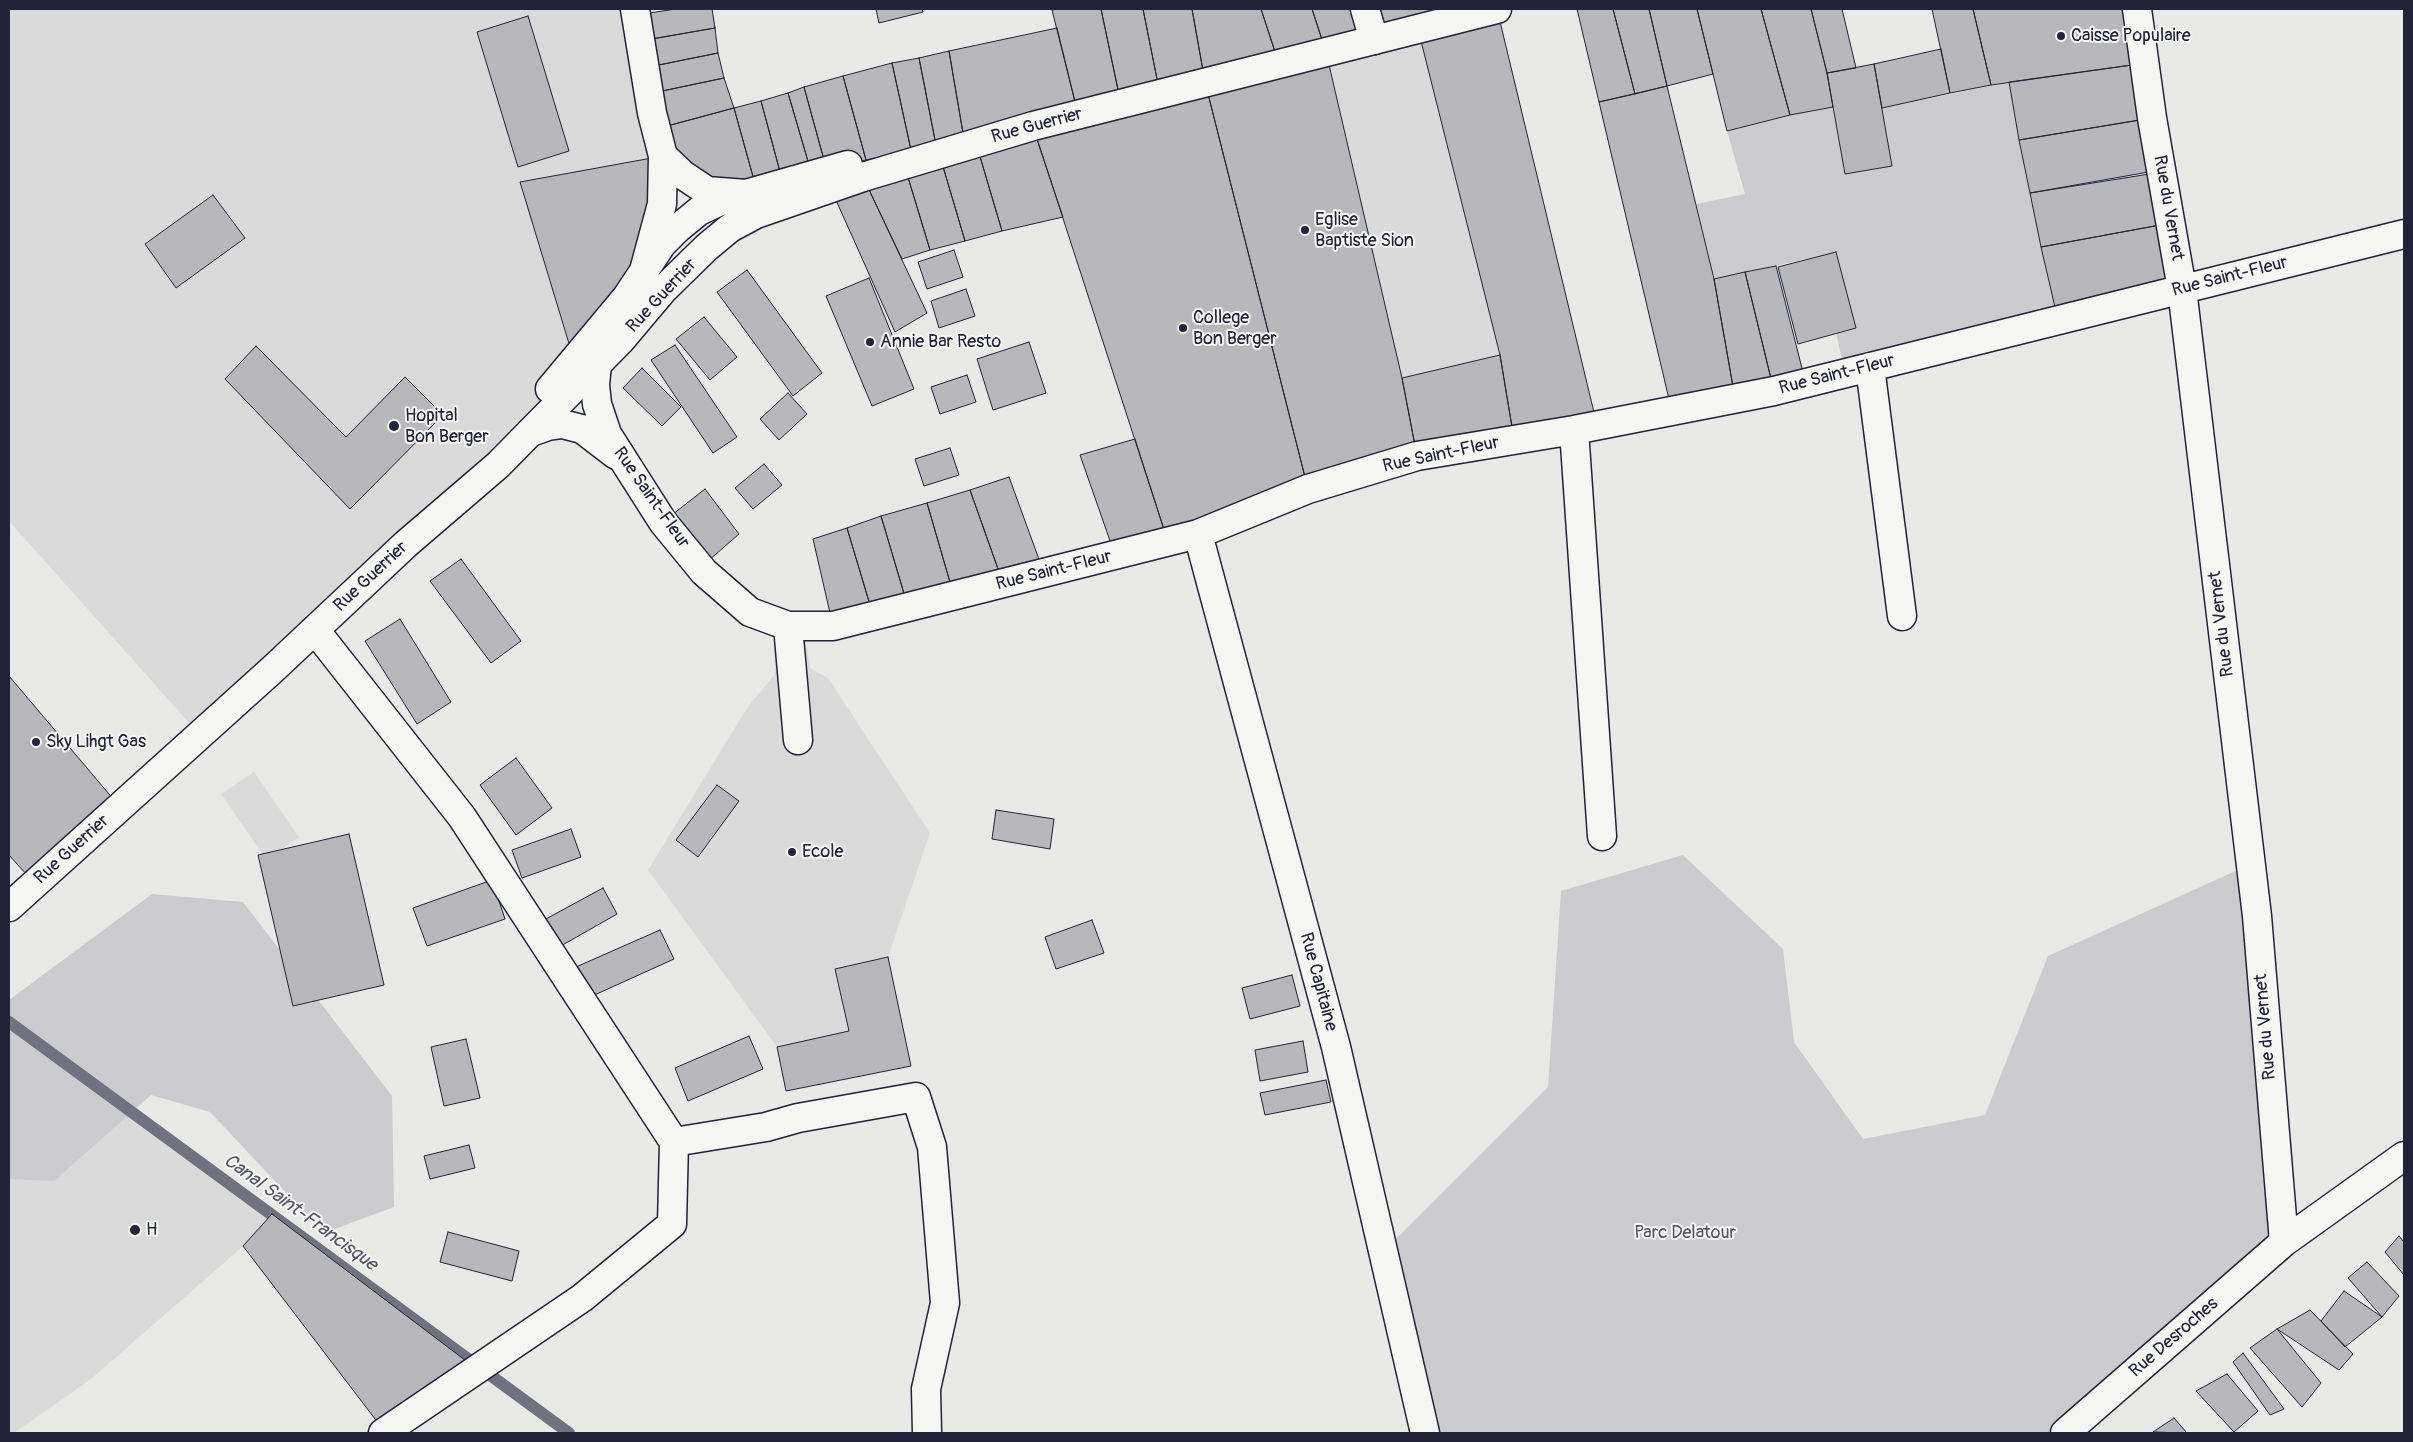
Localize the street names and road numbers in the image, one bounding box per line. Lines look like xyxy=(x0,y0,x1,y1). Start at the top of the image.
street label: Rue Guerrier xyxy=(989,103,1085,149)
street label: Rue du Vernet xyxy=(2148,154,2188,262)
street label: Rue Saint-Fleur xyxy=(2170,252,2290,302)
street label: Rue Guerrier xyxy=(622,254,702,338)
street label: Rue Saint-Fleur xyxy=(1777,350,1897,400)
street label: Rue Saint-Fleur xyxy=(1381,432,1501,478)
street label: Rue Saint-Fleur xyxy=(608,443,694,553)
street label: Rue Guerrier xyxy=(329,537,413,617)
street label: Rue Saint-Fleur xyxy=(994,546,1114,596)
street label: Rue du Vernet xyxy=(2205,570,2239,678)
street label: Rue Guerrier xyxy=(30,811,114,889)
street label: Rue Capitaine xyxy=(1294,930,1342,1034)
street label: Rue du Vernet xyxy=(2251,973,2281,1081)
street label: Rue Desroches xyxy=(2125,1294,2223,1382)

